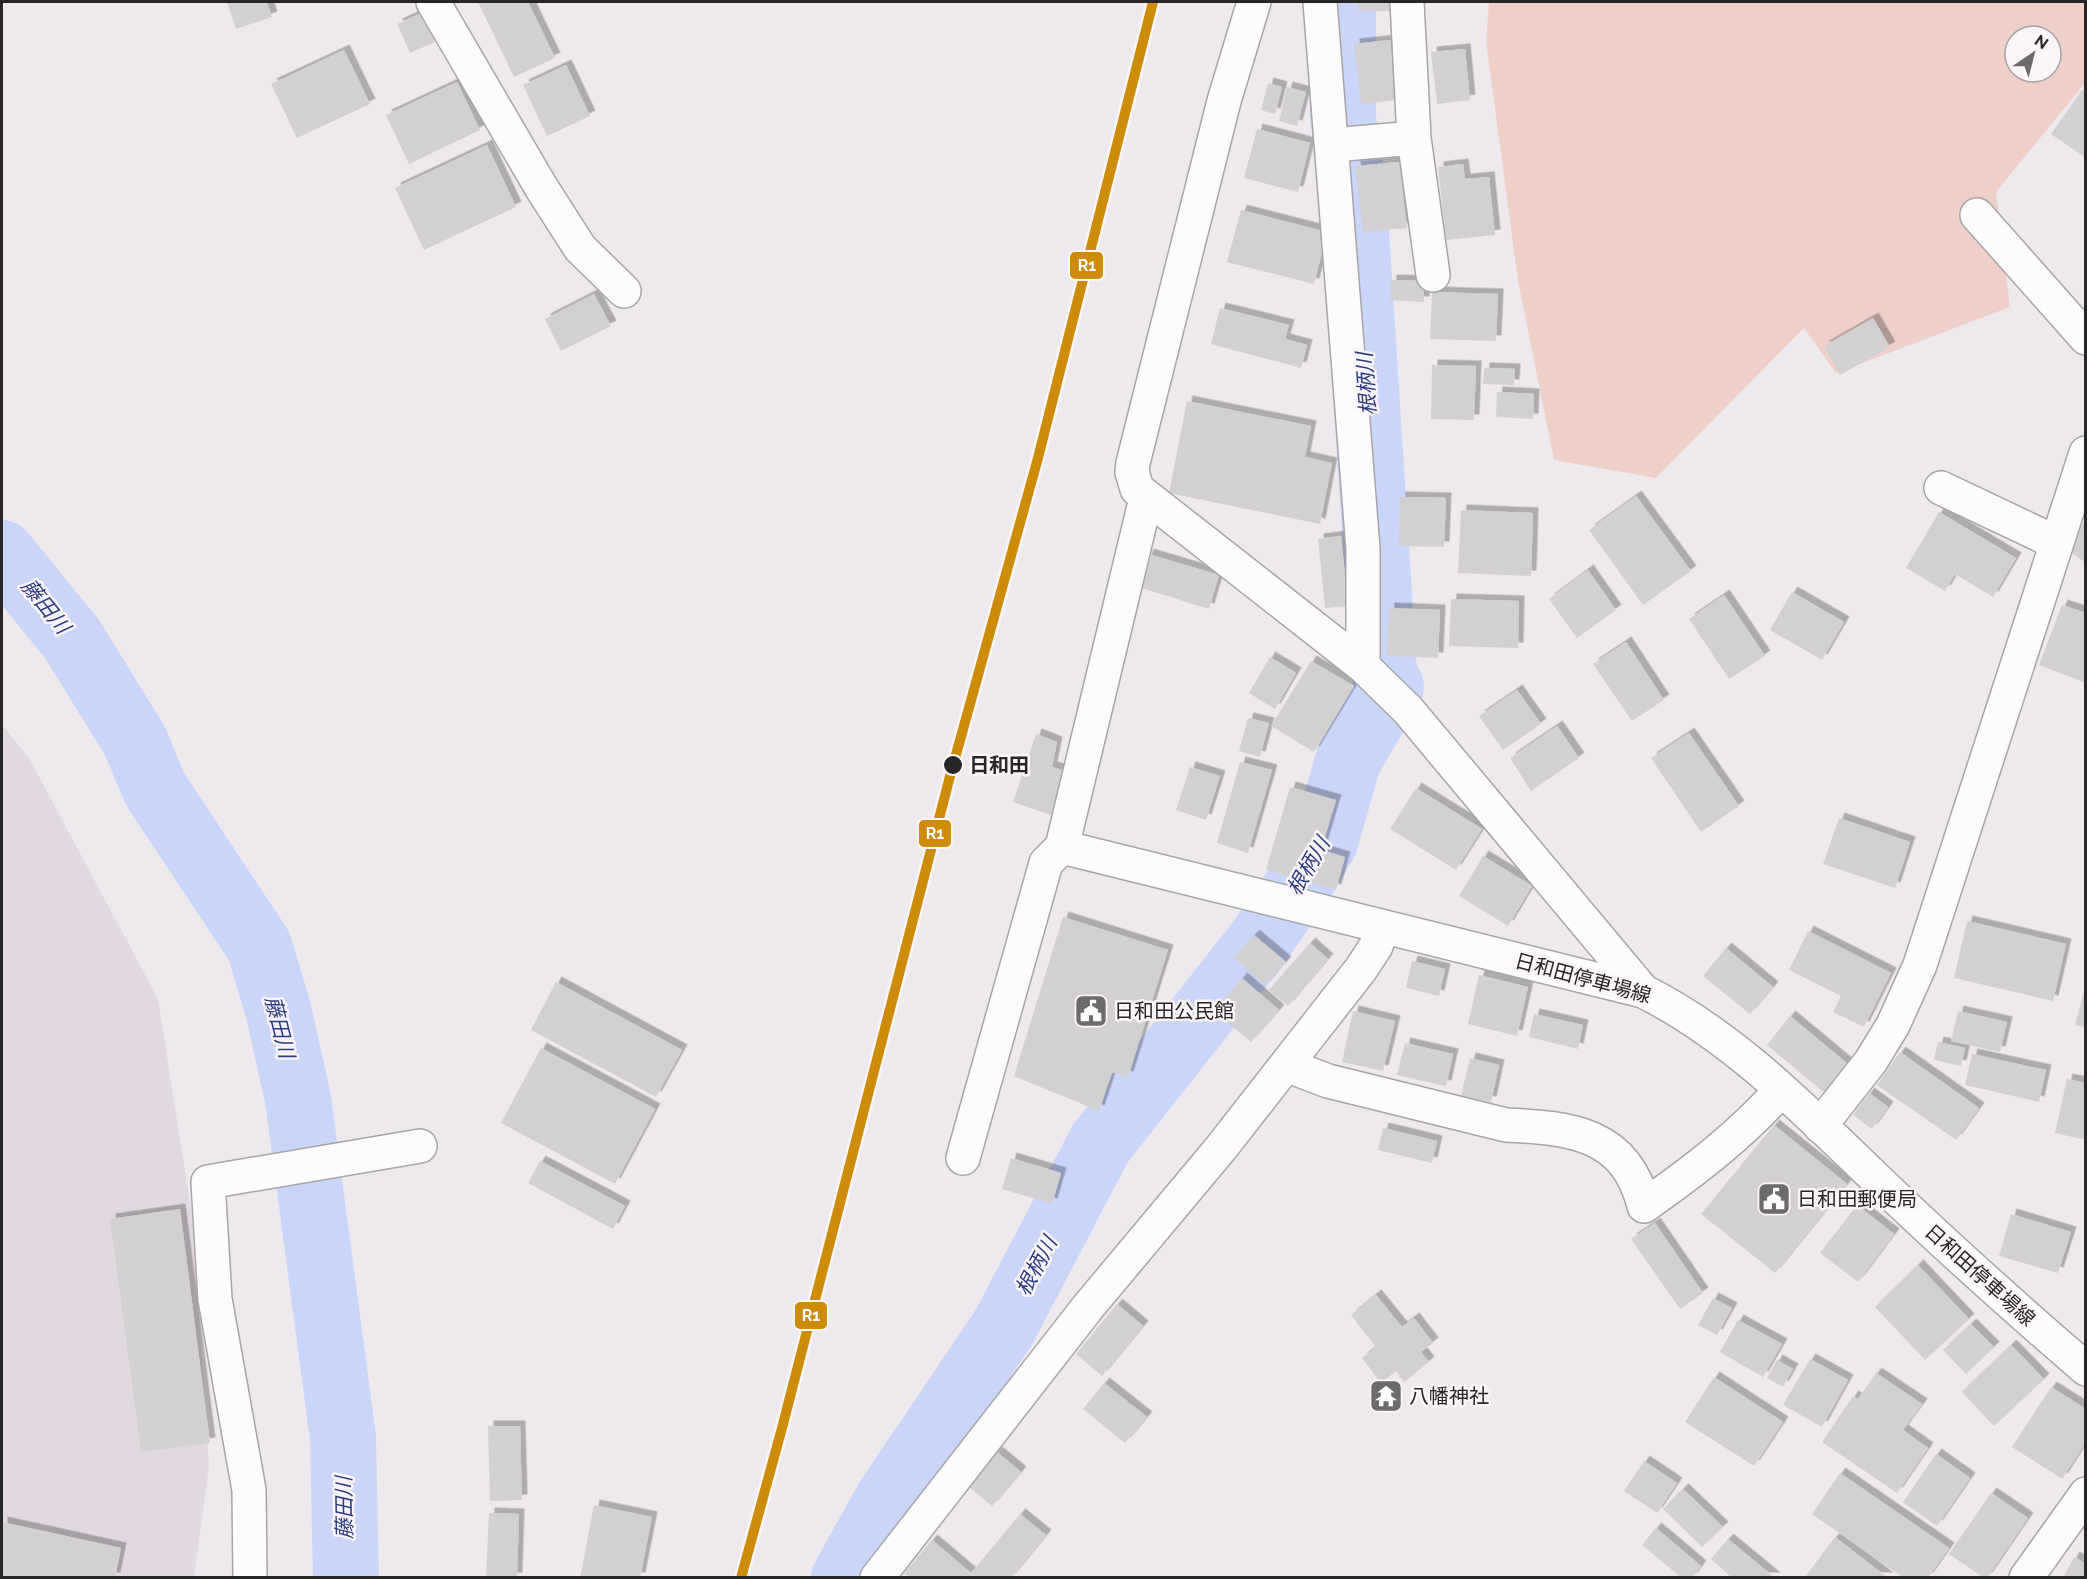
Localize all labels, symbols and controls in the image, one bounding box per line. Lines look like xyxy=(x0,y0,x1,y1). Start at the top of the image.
north arrow xyxy=(2003,24,2063,84)
text: N xyxy=(2031,31,2052,53)
line badge: R1 xyxy=(1069,251,1104,280)
text: R1 xyxy=(1078,256,1096,275)
water label: 根柄川 xyxy=(1351,350,1381,416)
water label: 藤田川 xyxy=(16,574,77,640)
place label: 日和田 xyxy=(969,753,1029,777)
marker: 日和田 xyxy=(942,754,964,776)
line badge: R1 xyxy=(918,819,952,848)
text: R1 xyxy=(926,824,944,843)
water label: 根柄川 xyxy=(1281,831,1336,900)
street label: 日和田停車場線 xyxy=(1512,948,1654,1008)
water label: 藤田川 xyxy=(260,993,300,1063)
public building icon: 日和田公民館 xyxy=(1073,993,1109,1029)
place label: 日和田公民館 xyxy=(1114,999,1234,1023)
public building icon: 日和田郵便局 xyxy=(1756,1181,1792,1217)
place label: 日和田郵便局 xyxy=(1797,1187,1917,1211)
street label: 日和田停車場線 xyxy=(1920,1219,2040,1331)
water label: 根柄川 xyxy=(1010,1231,1063,1300)
line badge: R1 xyxy=(794,1301,828,1330)
text: R1 xyxy=(802,1306,820,1325)
temple icon: 八幡神社 xyxy=(1368,1378,1404,1414)
place label: 八幡神社 xyxy=(1409,1384,1489,1408)
water label: 藤田川 xyxy=(331,1474,357,1540)

